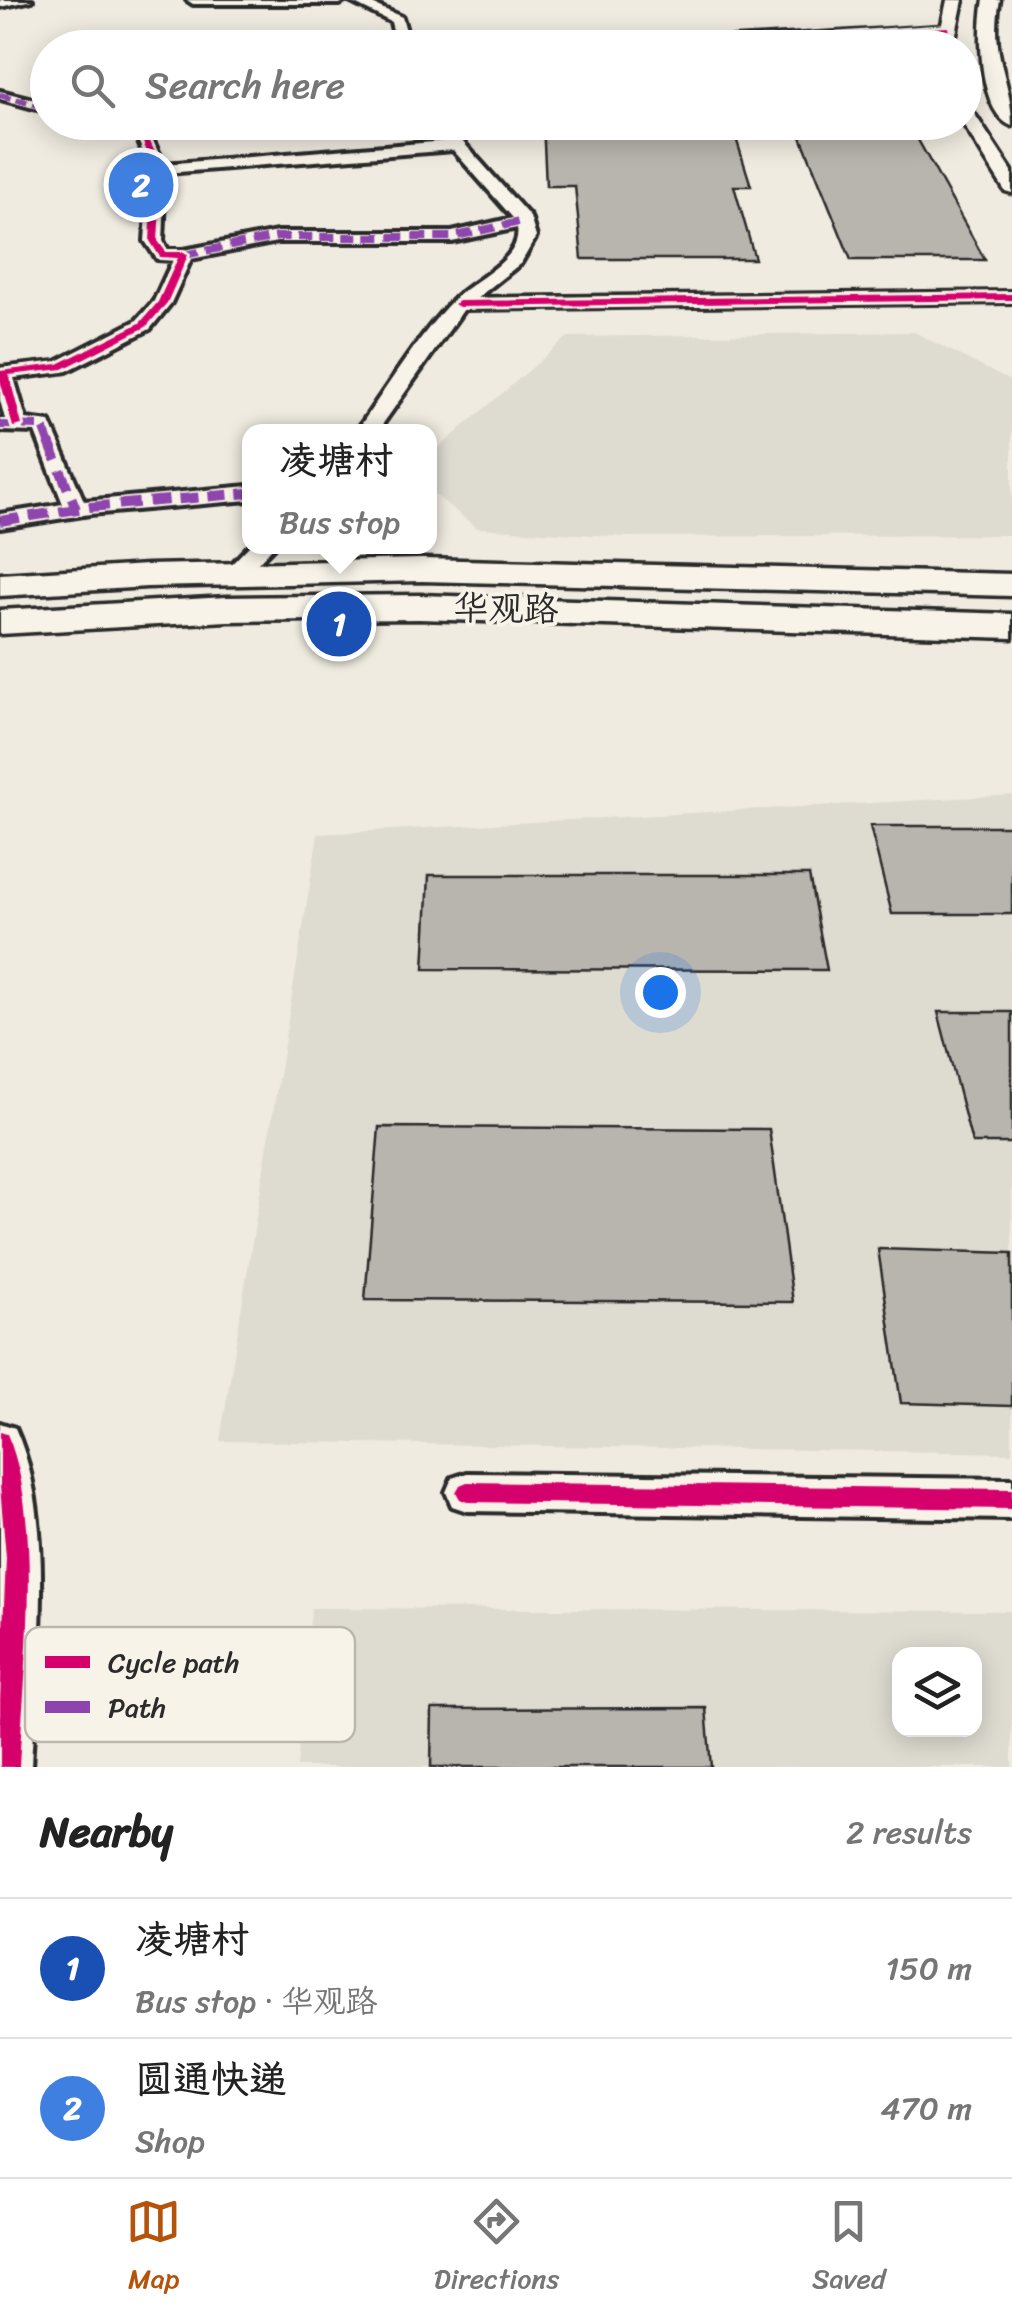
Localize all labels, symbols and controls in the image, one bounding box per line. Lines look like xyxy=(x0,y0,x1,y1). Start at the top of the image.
search box xyxy=(30,30,982,140)
text: Search here xyxy=(145,52,345,119)
icon: search xyxy=(65,58,120,113)
pin: 2 xyxy=(108,148,174,222)
popup xyxy=(242,424,437,554)
text: 凌塘村 xyxy=(279,427,393,494)
text: Bus stop xyxy=(279,494,400,551)
street label: 华观路 xyxy=(453,576,559,640)
pin: 1 xyxy=(306,586,372,662)
your location xyxy=(635,967,686,1018)
legend xyxy=(25,1627,355,1742)
text: Cycle path xyxy=(108,1638,239,1687)
map controls xyxy=(892,1647,982,1737)
button: layers xyxy=(892,1647,982,1737)
text: Path xyxy=(108,1683,166,1732)
text: Nearby xyxy=(40,1795,173,1869)
text: 2 results xyxy=(846,1804,972,1861)
text: 凌塘村 xyxy=(135,1906,249,1973)
text: 1 xyxy=(66,1940,79,1997)
text: 150 m xyxy=(886,1940,972,1997)
text: Bus stop · 华观路 xyxy=(135,1973,377,2030)
text: 圆通快递 xyxy=(135,2046,287,2113)
text: 2 xyxy=(63,2080,82,2137)
text: 470 m xyxy=(881,2080,972,2137)
text: Shop xyxy=(135,2113,205,2170)
tab: Map xyxy=(126,2194,181,2303)
tab: Directions xyxy=(434,2194,559,2303)
tab: Saved xyxy=(812,2194,886,2303)

